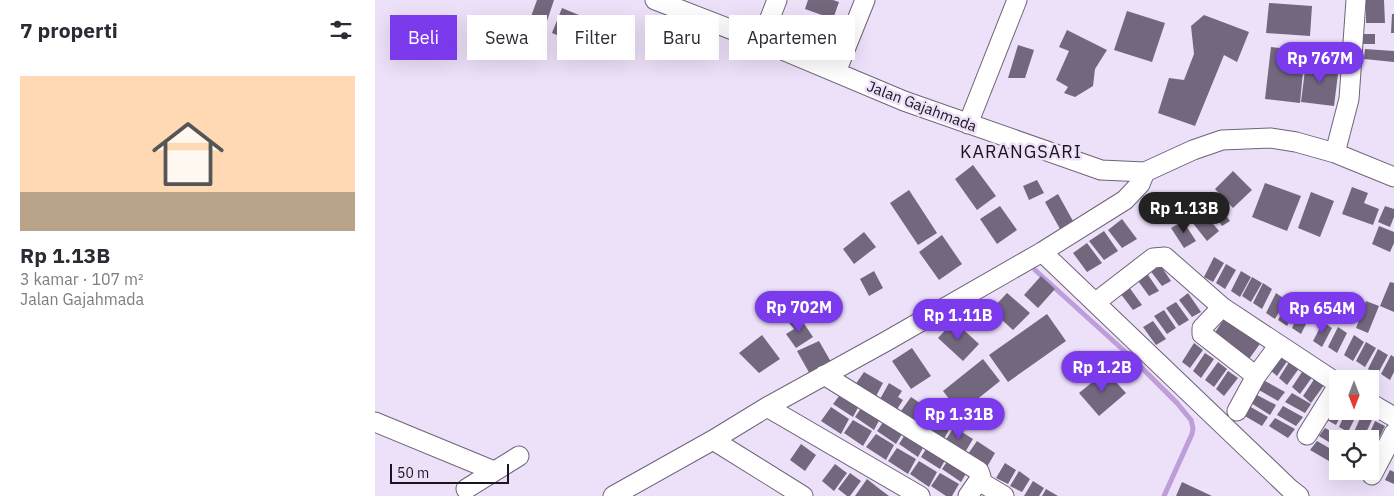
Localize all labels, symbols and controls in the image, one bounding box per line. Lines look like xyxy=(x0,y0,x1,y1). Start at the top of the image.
chip: Beli xyxy=(390,15,457,60)
chip: Sewa xyxy=(467,15,547,60)
chip: Filter xyxy=(557,15,635,60)
chip: Baru xyxy=(645,15,719,60)
chip: Apartemen xyxy=(729,15,855,60)
text: 7 properti xyxy=(20,16,118,44)
icon: filters xyxy=(327,16,355,44)
pin: Rp 767M xyxy=(1274,42,1366,84)
text: Rp 767M xyxy=(1287,48,1353,68)
street label: Jalan Gajahmada xyxy=(864,76,980,136)
icon: home xyxy=(143,109,233,199)
district label: KARANGSARI xyxy=(960,140,1082,163)
pin: Rp 1.13B xyxy=(1132,192,1236,234)
text: Rp 1.13B xyxy=(1150,198,1218,218)
text: Rp 1.13B xyxy=(20,241,110,269)
text: 3 kamar · 107 m² xyxy=(20,269,144,289)
text: Jalan Gajahmada xyxy=(20,289,144,309)
pin: Rp 702M xyxy=(753,290,845,333)
pin: Rp 654M xyxy=(1276,292,1368,334)
text: Rp 702M xyxy=(766,297,832,317)
pin: Rp 1.11B xyxy=(906,298,1010,341)
text: Rp 654M xyxy=(1289,298,1355,318)
text: Rp 1.11B xyxy=(924,305,992,325)
pin: Rp 1.2B xyxy=(1056,350,1148,393)
text: Rp 1.2B xyxy=(1072,357,1132,377)
north arrow xyxy=(1329,370,1379,420)
map controls xyxy=(1329,370,1379,480)
pin: Rp 1.31B xyxy=(907,398,1011,440)
text: Rp 1.31B xyxy=(925,404,993,424)
button: locate xyxy=(1329,430,1379,480)
scale bar xyxy=(390,461,509,484)
text: 50 m xyxy=(397,464,429,482)

